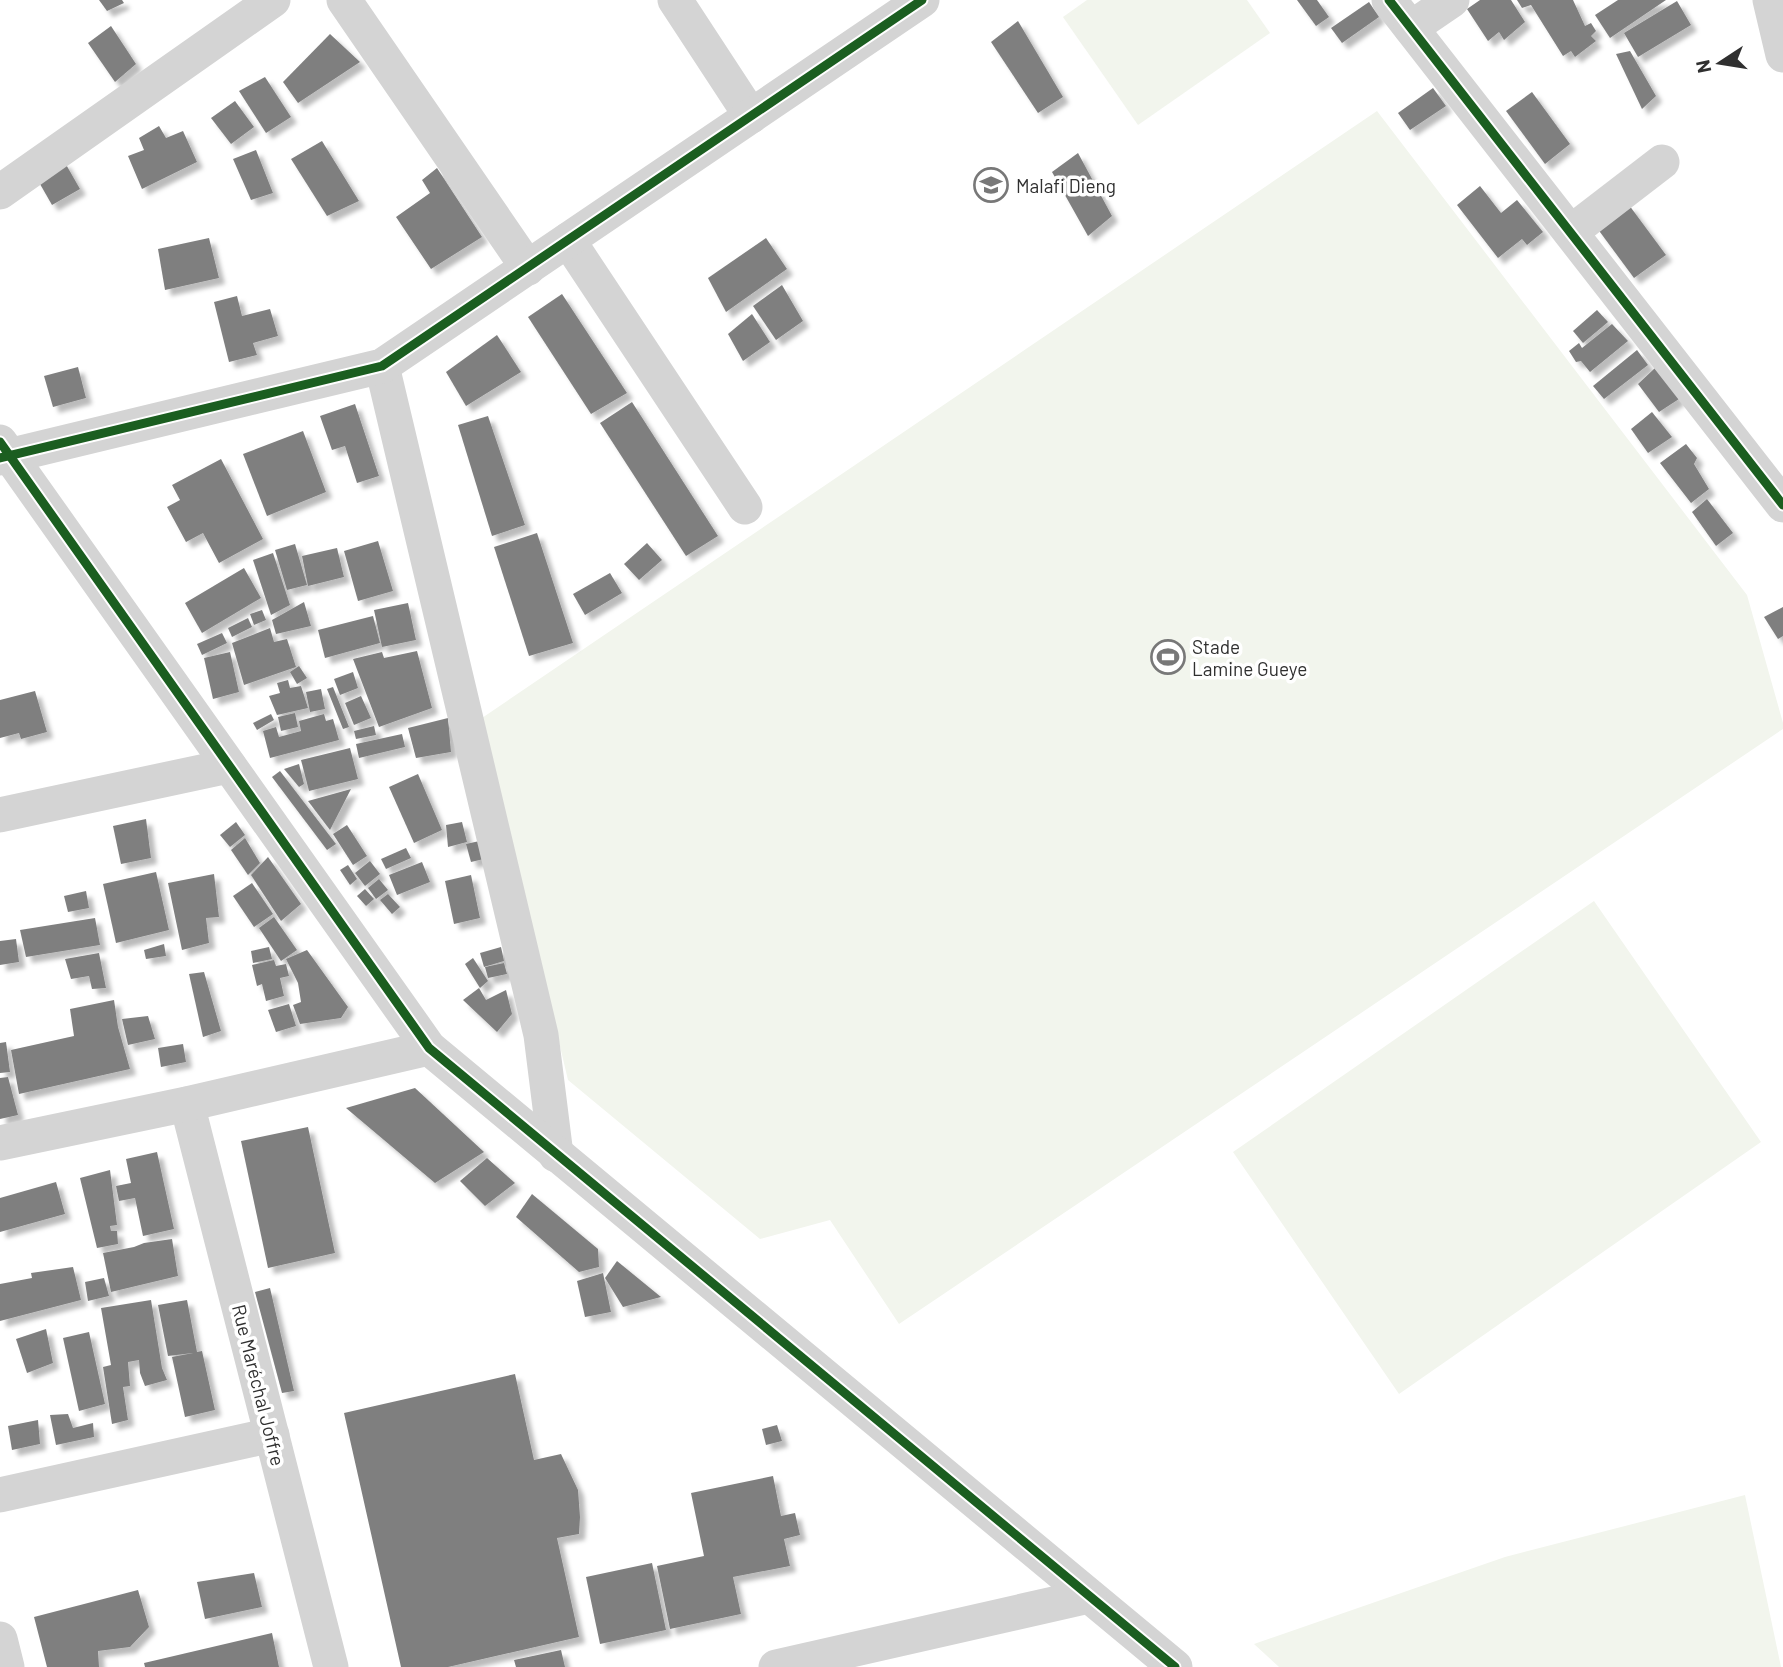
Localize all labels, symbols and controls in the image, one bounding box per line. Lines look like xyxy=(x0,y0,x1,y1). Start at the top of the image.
north arrow xyxy=(1685,28,1755,98)
text: N xyxy=(1690,58,1715,75)
school or university icon: Malafi Dieng xyxy=(972,166,1010,204)
place label: Malafi Dieng xyxy=(1016,174,1116,197)
place label: Stade Lamine Gueye xyxy=(1192,635,1307,680)
sports icon: Stade Lamine Gueye xyxy=(1149,638,1187,676)
street label: Rue Maréchal Joffre xyxy=(228,1302,290,1468)

